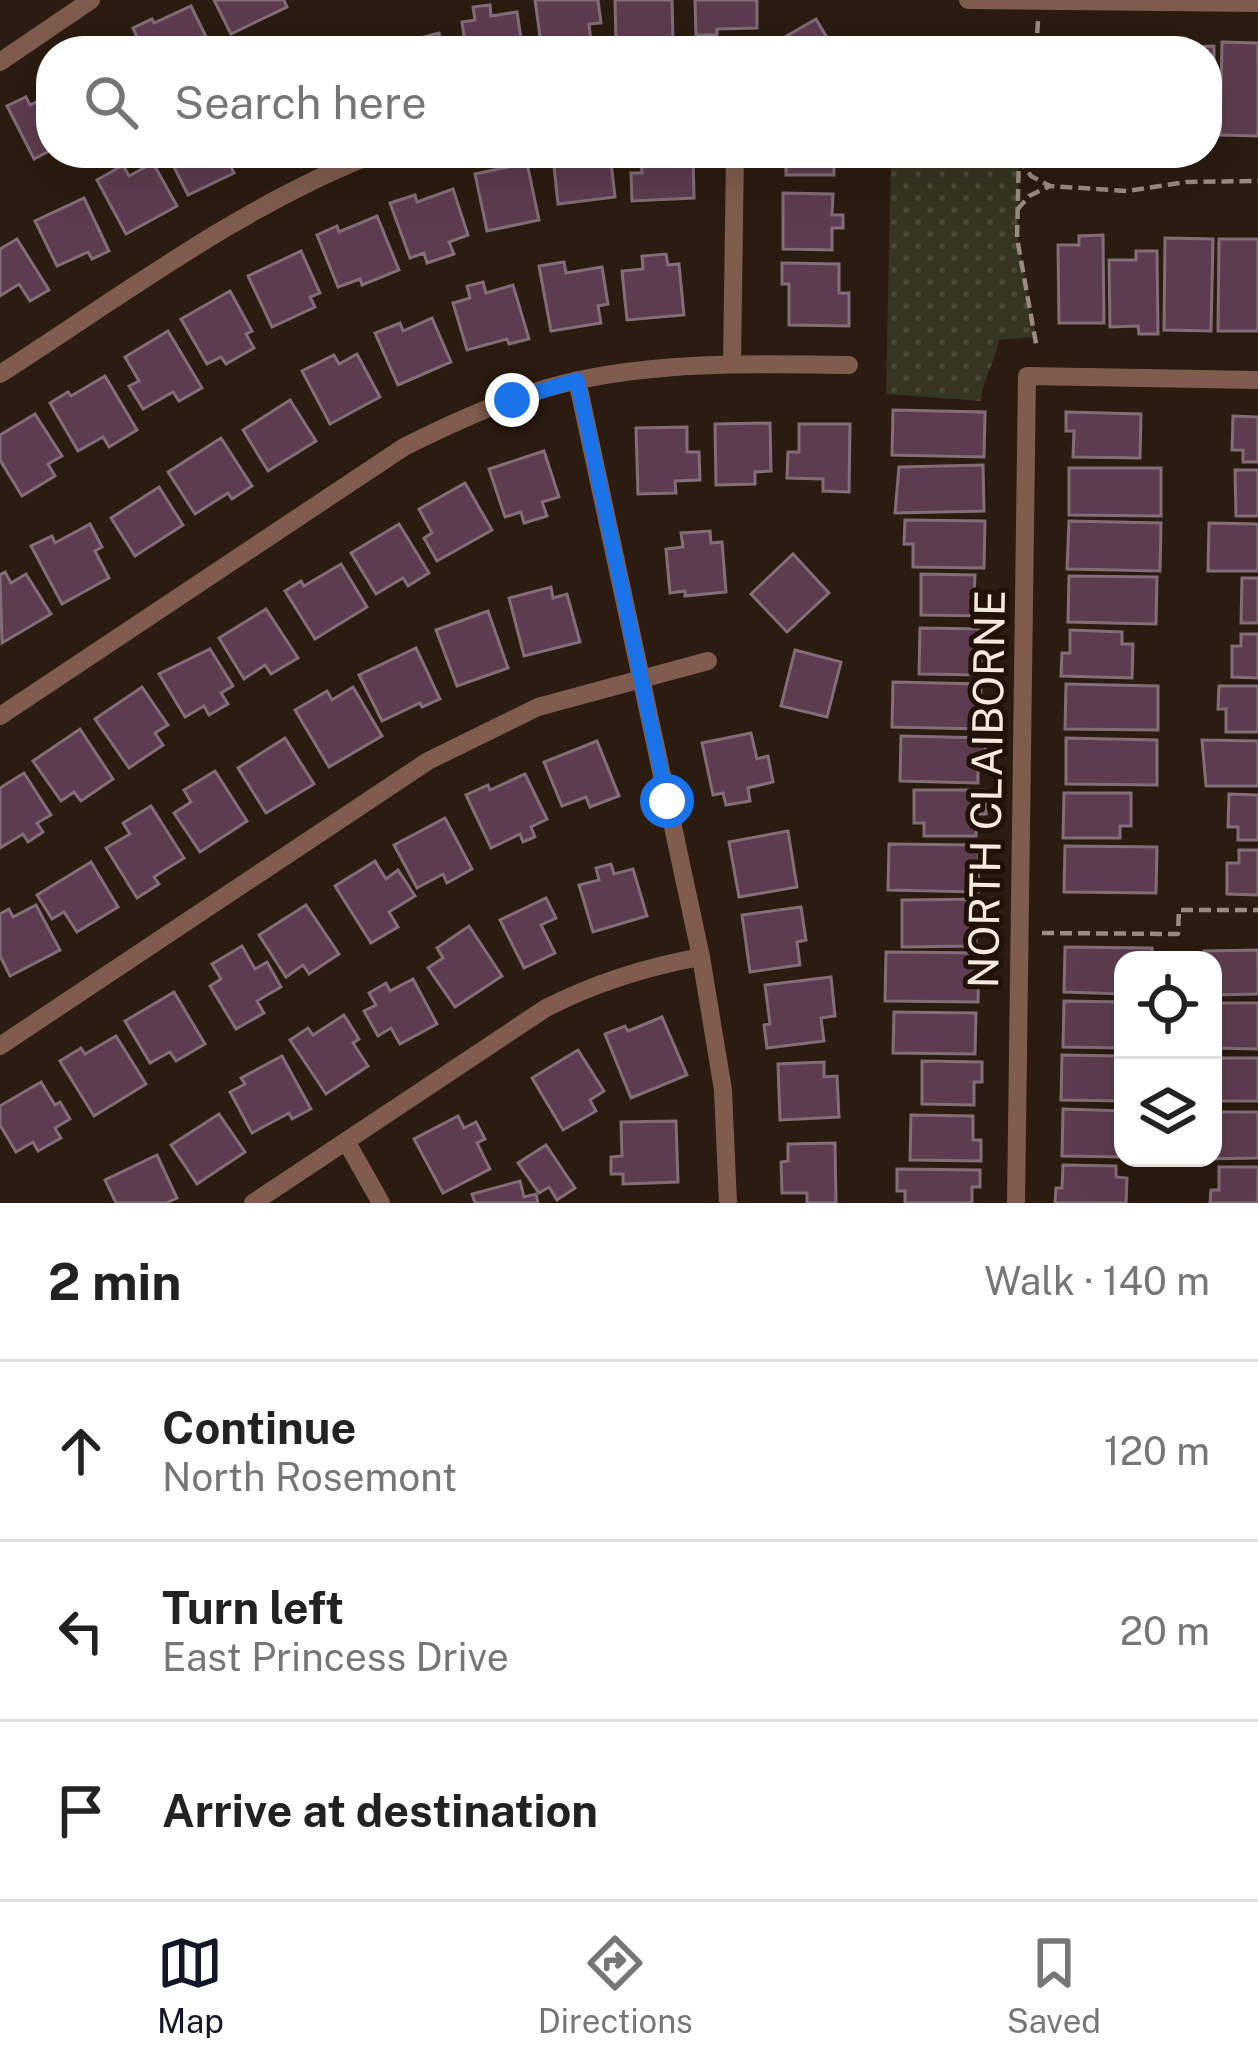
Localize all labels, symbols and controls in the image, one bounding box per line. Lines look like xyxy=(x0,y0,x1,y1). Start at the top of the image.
search box xyxy=(36,36,1222,168)
icon: search xyxy=(78,69,144,135)
text: Search here xyxy=(174,76,427,129)
route end xyxy=(485,373,539,427)
street label: NORTH CLAIBORNE xyxy=(958,589,1014,989)
route start xyxy=(640,774,694,828)
map controls xyxy=(1114,951,1222,1167)
button: locate xyxy=(1114,951,1222,1059)
button: layers xyxy=(1114,1059,1222,1167)
text: 2 min xyxy=(48,1252,182,1311)
text: Walk · 140 m xyxy=(984,1258,1210,1304)
text: Continue xyxy=(162,1401,356,1454)
icon: ahead xyxy=(48,1418,114,1484)
text: 120 m xyxy=(1104,1428,1210,1474)
text: North Rosemont xyxy=(162,1454,457,1500)
text: Turn left xyxy=(162,1581,344,1634)
icon: left xyxy=(48,1598,114,1664)
text: 20 m xyxy=(1120,1608,1210,1654)
text: East Princess Drive xyxy=(162,1634,509,1680)
icon: arrive xyxy=(48,1778,114,1844)
text: Arrive at destination xyxy=(162,1784,598,1837)
tab: Map xyxy=(157,1930,224,2040)
tab: Directions xyxy=(538,1930,693,2040)
tab: Saved xyxy=(1007,1930,1101,2040)

